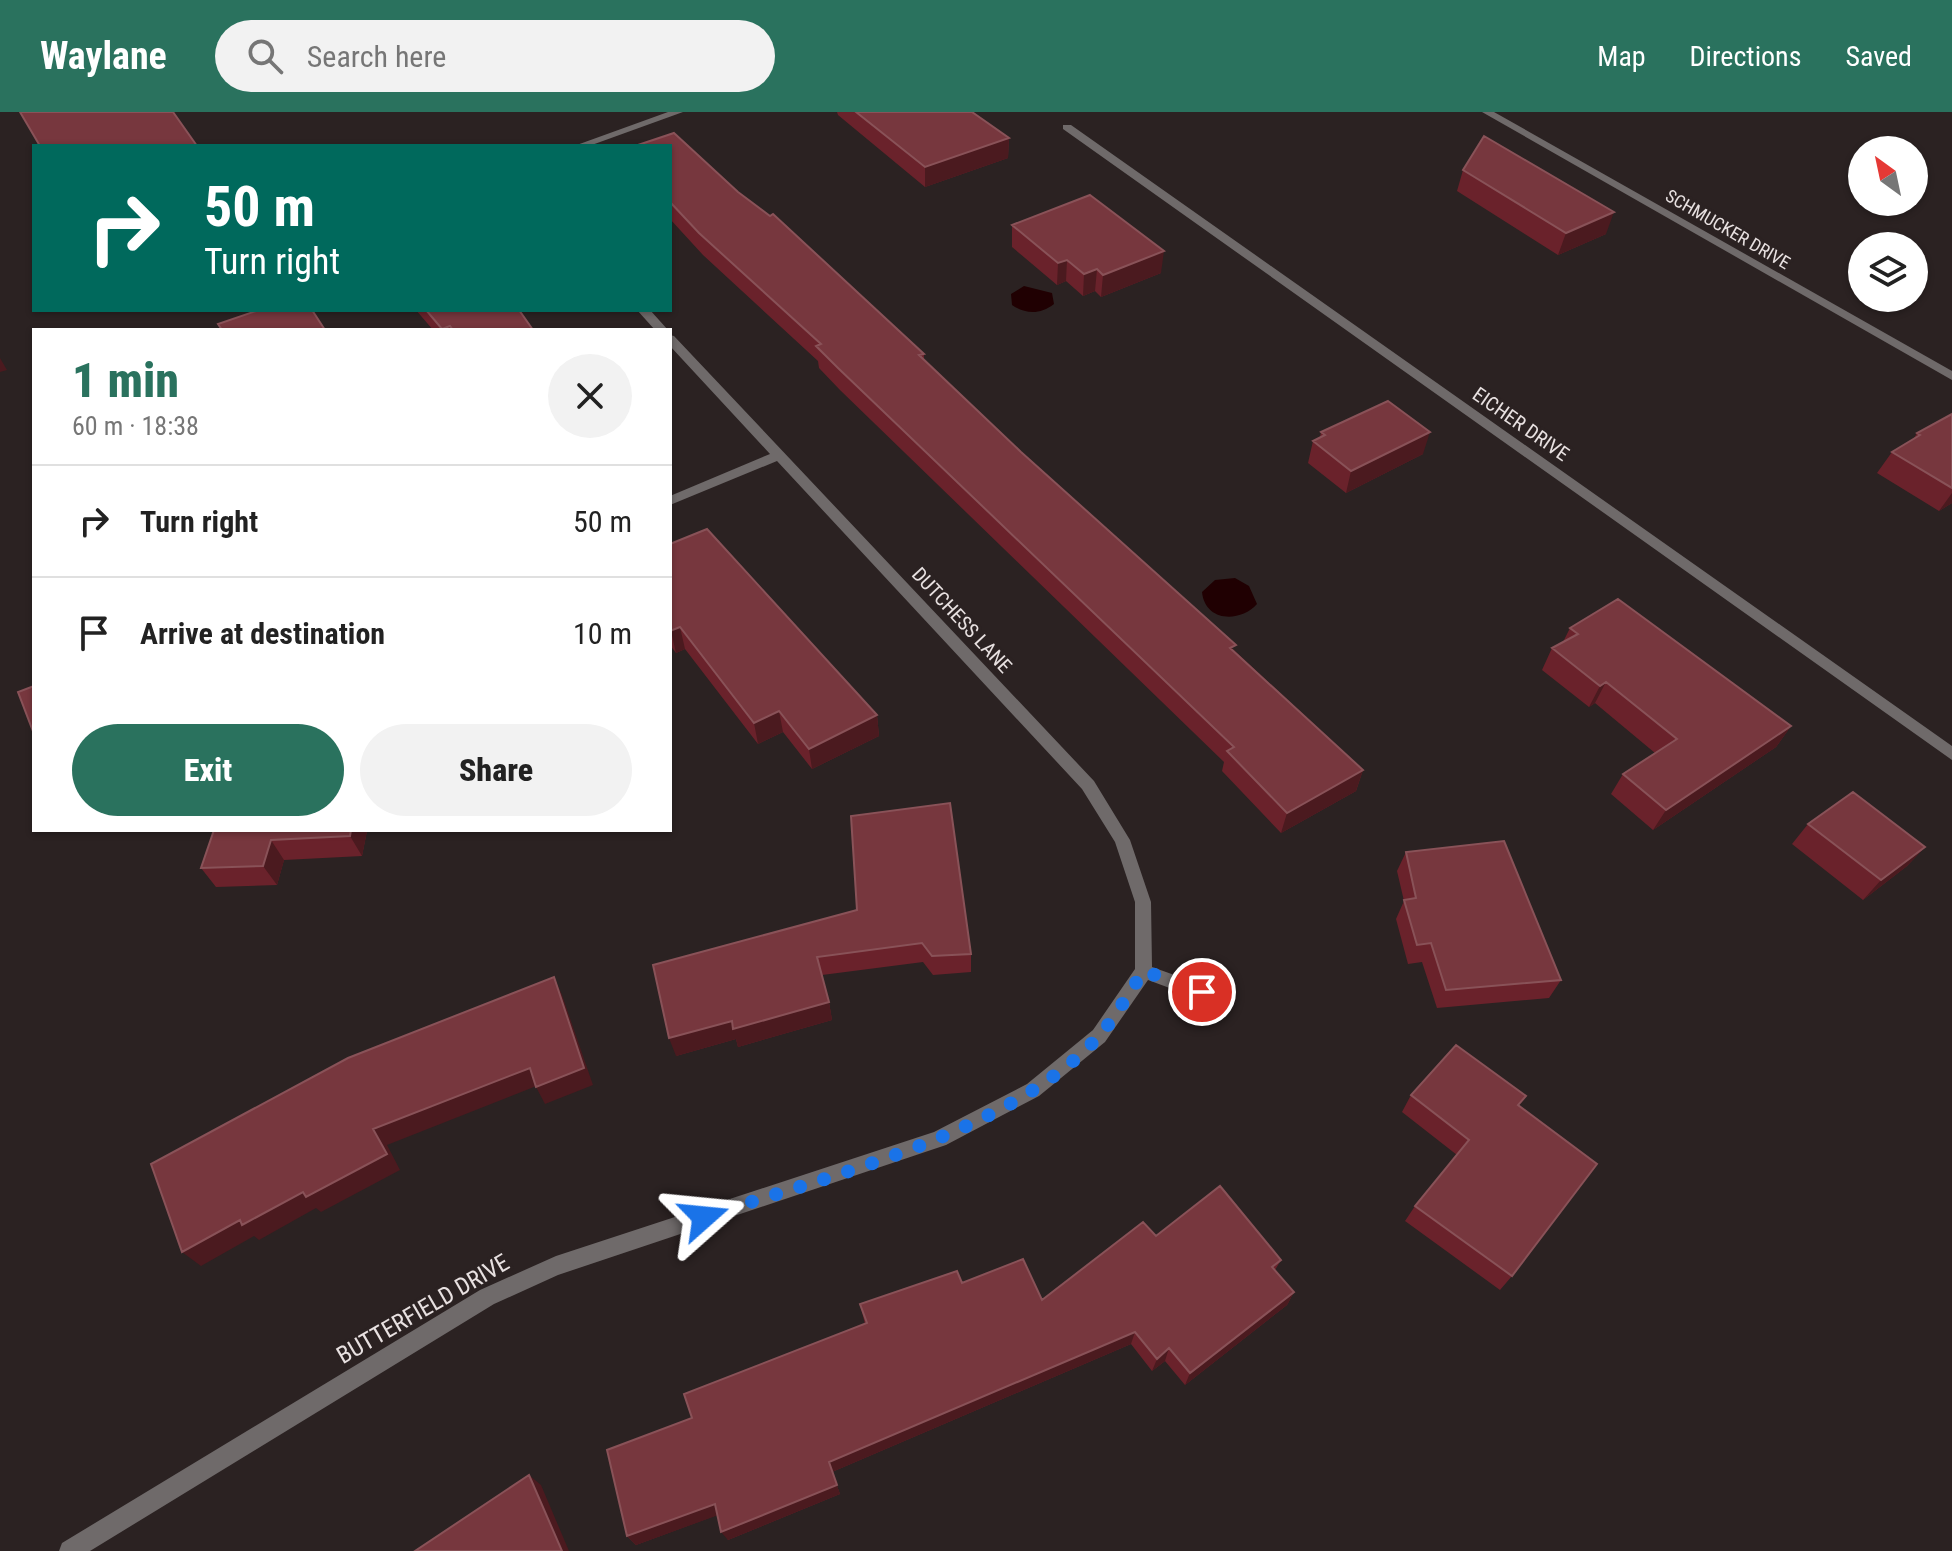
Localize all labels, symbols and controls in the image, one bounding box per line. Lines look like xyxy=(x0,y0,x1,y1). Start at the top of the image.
search box xyxy=(215,20,775,92)
text: Waylane xyxy=(40,34,167,78)
icon: search xyxy=(243,34,287,78)
text: Search here xyxy=(307,39,446,74)
text: Map xyxy=(1597,40,1646,73)
text: Directions xyxy=(1690,40,1801,73)
text: Saved xyxy=(1845,40,1912,73)
north arrow xyxy=(1848,136,1928,216)
map controls xyxy=(1848,136,1928,312)
text: 50 m xyxy=(204,174,315,240)
icon: right xyxy=(72,176,176,280)
street label: SCHMUCKER DRIVE xyxy=(1662,185,1794,273)
button: layers xyxy=(1848,232,1928,312)
text: Turn right xyxy=(204,241,340,283)
text: 1 min xyxy=(72,352,179,409)
button: close xyxy=(548,354,632,438)
street label: EICHER DRIVE xyxy=(1468,382,1574,466)
text: 60 m · 18:38 xyxy=(72,411,199,441)
icon: right xyxy=(72,499,116,543)
text: Turn right xyxy=(140,504,258,539)
text: 50 m xyxy=(573,504,632,539)
street label: DUTCHESS LANE xyxy=(907,562,1017,678)
icon: arrive xyxy=(72,611,116,655)
text: Arrive at destination xyxy=(140,616,385,651)
text: 10 m xyxy=(573,616,632,651)
button: Exit xyxy=(72,724,344,816)
button: Share xyxy=(360,724,632,816)
pin xyxy=(1168,958,1236,1026)
icon: arrive xyxy=(1180,970,1224,1014)
position arrow xyxy=(662,1175,746,1259)
street label: BUTTERFIELD DRIVE xyxy=(332,1248,514,1370)

